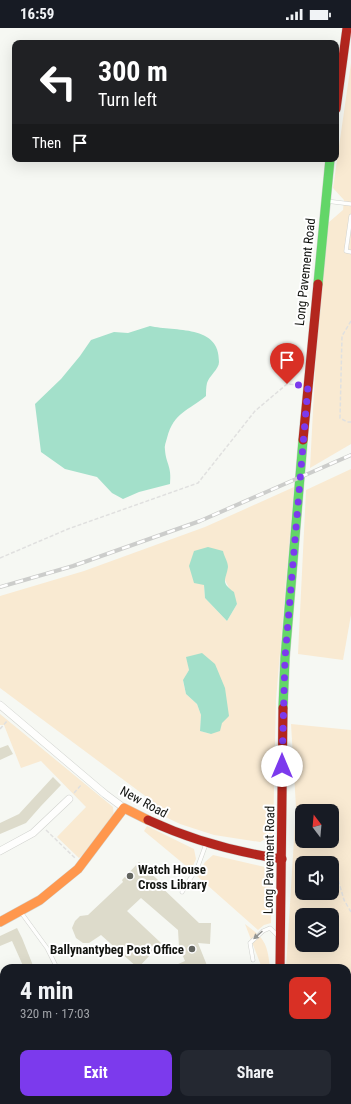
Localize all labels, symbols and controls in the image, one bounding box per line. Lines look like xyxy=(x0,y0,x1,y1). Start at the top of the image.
text: 16:59 xyxy=(20,5,54,23)
text: 300 m xyxy=(98,55,168,88)
icon: left xyxy=(32,56,84,108)
text: Turn left xyxy=(98,89,157,110)
icon: arrive xyxy=(69,132,91,154)
text: Then xyxy=(32,134,61,152)
street label: Long Pavement Road xyxy=(292,217,318,327)
pin xyxy=(270,343,304,384)
icon: arrive xyxy=(276,349,298,371)
position arrow xyxy=(261,745,303,787)
street label: New Road xyxy=(118,783,170,821)
north arrow xyxy=(295,804,339,848)
map controls xyxy=(295,804,339,952)
street label: Long Pavement Road xyxy=(261,806,277,914)
button: sound xyxy=(295,856,339,900)
place label: Watch House Cross Library xyxy=(138,862,207,892)
marker: Watch House Cross Library xyxy=(125,871,135,881)
button: layers xyxy=(295,908,339,952)
one-way arrow xyxy=(253,930,264,939)
place label: Ballynantybeg Post Office xyxy=(50,942,184,957)
marker: Ballynantybeg Post Office xyxy=(187,944,197,954)
text: 4 min xyxy=(20,977,73,1005)
button: close xyxy=(289,977,331,1019)
text: 320 m · 17:03 xyxy=(20,1006,90,1021)
button: Exit xyxy=(20,1050,172,1096)
button: Share xyxy=(180,1050,331,1096)

